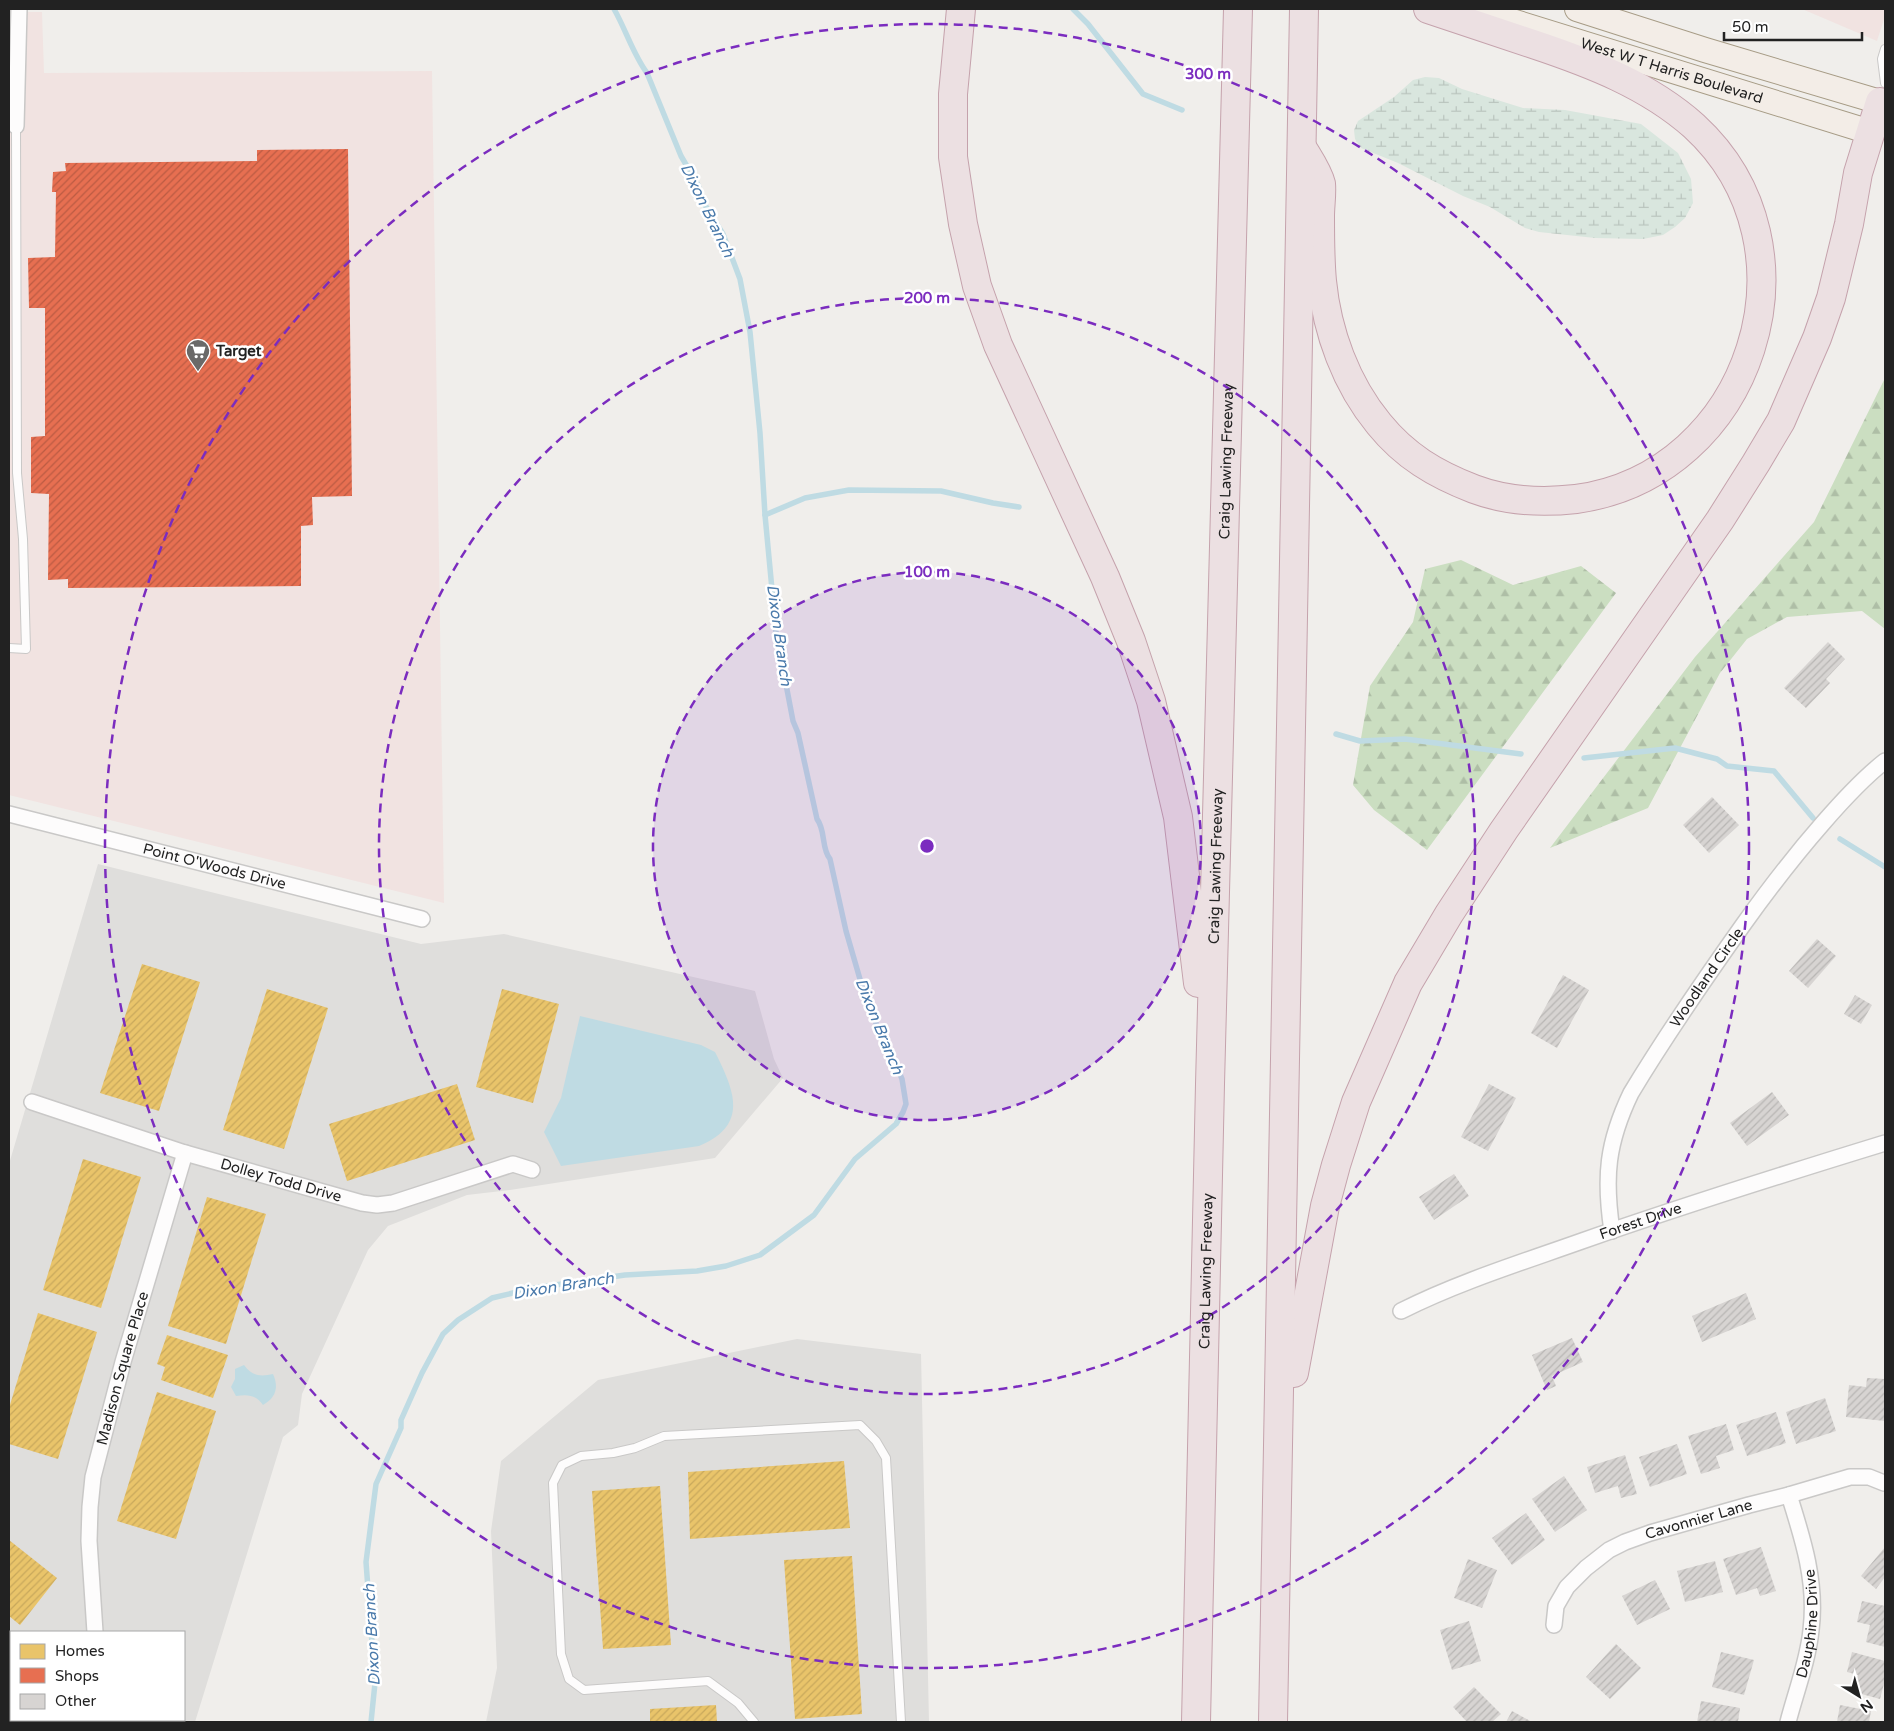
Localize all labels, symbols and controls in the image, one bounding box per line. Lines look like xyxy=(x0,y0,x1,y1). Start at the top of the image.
scale bar xyxy=(1724,10,1862,42)
text: 50 m xyxy=(1732,18,1769,36)
street label: West W T Harris Boulevard xyxy=(1578,34,1765,107)
text: 300 m xyxy=(1185,65,1231,83)
water label: Dixon Branch xyxy=(676,160,739,262)
text: 200 m xyxy=(904,289,950,307)
supermarket icon: Target xyxy=(185,338,211,372)
place label: Target xyxy=(215,342,262,361)
street label: Craig Lawing Freeway xyxy=(1215,383,1237,540)
text: 100 m xyxy=(904,563,950,581)
water label: Dixon Branch xyxy=(762,583,796,688)
street label: Craig Lawing Freeway xyxy=(1205,788,1227,944)
centre of rings xyxy=(918,837,936,855)
street label: Point O'Woods Drive xyxy=(141,839,288,893)
street label: Woodland Circle xyxy=(1666,924,1747,1031)
water label: Dixon Branch xyxy=(851,975,908,1079)
street label: Dolley Todd Drive xyxy=(218,1154,344,1206)
street label: Craig Lawing Freeway xyxy=(1195,1193,1217,1349)
street label: Forest Drive xyxy=(1597,1199,1684,1243)
water label: Dixon Branch xyxy=(511,1268,616,1304)
street label: Madison Square Place xyxy=(93,1289,152,1447)
street label: Cavonnier Lane xyxy=(1643,1496,1754,1543)
street label: Dauphine Drive xyxy=(1792,1568,1821,1680)
water label: Dixon Branch xyxy=(359,1582,385,1686)
legend xyxy=(10,1631,185,1721)
text: Homes xyxy=(55,1642,105,1660)
text: Shops xyxy=(55,1667,99,1685)
north arrow xyxy=(1834,1671,1884,1721)
text: Other xyxy=(55,1692,97,1710)
text: N xyxy=(1857,1696,1876,1716)

